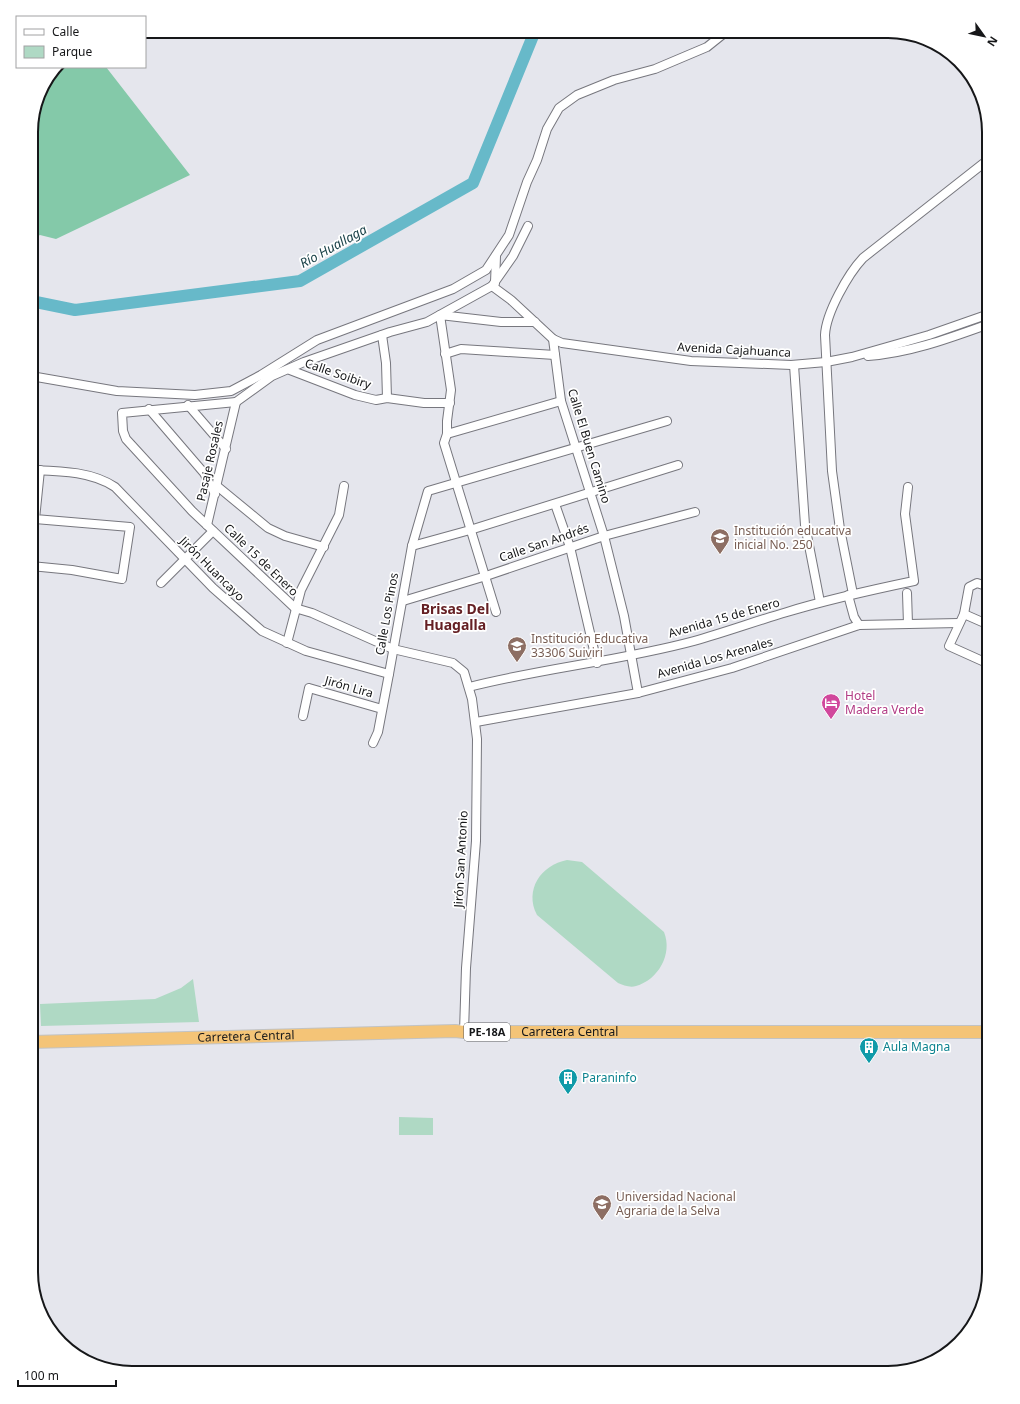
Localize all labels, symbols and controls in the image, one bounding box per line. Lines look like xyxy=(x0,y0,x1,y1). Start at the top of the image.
legend xyxy=(16,16,146,68)
north arrow xyxy=(964,16,1004,56)
text: Calle xyxy=(52,23,80,40)
text: N xyxy=(984,34,1002,50)
text: Parque xyxy=(52,43,93,60)
water label: Río Huallaga xyxy=(296,220,370,272)
street label: Avenida Cajahuanca xyxy=(677,338,791,361)
street label: Calle Soibiry xyxy=(303,354,374,393)
street label: Calle El Buen Camino xyxy=(564,386,615,505)
street label: Pasaje Rosales xyxy=(192,419,227,503)
street label: Calle San Andrés xyxy=(497,519,591,566)
street label: Calle 15 de Enero xyxy=(220,520,302,600)
place label: Institución educativa inicial No. 250 xyxy=(734,522,851,553)
school or university icon: Institución educativa inicial No. 250 xyxy=(709,527,731,555)
street label: Jirón Huancayo xyxy=(176,532,248,605)
street label: Calle Los Pinos xyxy=(371,571,402,657)
street label: Avenida 15 de Enero xyxy=(666,593,782,642)
district label: Brisas Del Huagalla xyxy=(421,599,489,634)
place label: Institución Educativa 33306 Suiviri xyxy=(531,630,648,661)
street label: Avenida Los Arenales xyxy=(655,633,775,682)
school or university icon: Institución Educativa 33306 Suiviri xyxy=(506,635,528,663)
street label: Jirón Lira xyxy=(322,671,375,702)
place label: Hotel Madera Verde xyxy=(845,687,924,718)
hotel icon: Hotel Madera Verde xyxy=(820,692,842,720)
street label: Jirón San Antonio xyxy=(449,810,472,909)
road number: PE-18A xyxy=(464,1023,510,1041)
street label: Carretera Central xyxy=(521,1023,618,1040)
street label: Carretera Central xyxy=(197,1026,295,1046)
building icon: Aula Magna xyxy=(858,1036,880,1064)
place label: Aula Magna xyxy=(883,1038,950,1055)
building icon: Paraninfo xyxy=(557,1067,579,1095)
place label: Paraninfo xyxy=(582,1069,637,1086)
place label: Universidad Nacional Agraria de la Selva xyxy=(616,1188,736,1219)
school or university icon: Universidad Nacional Agraria de la Selva xyxy=(591,1193,613,1221)
scale bar xyxy=(18,1362,116,1388)
text: 100 m xyxy=(24,1367,59,1384)

